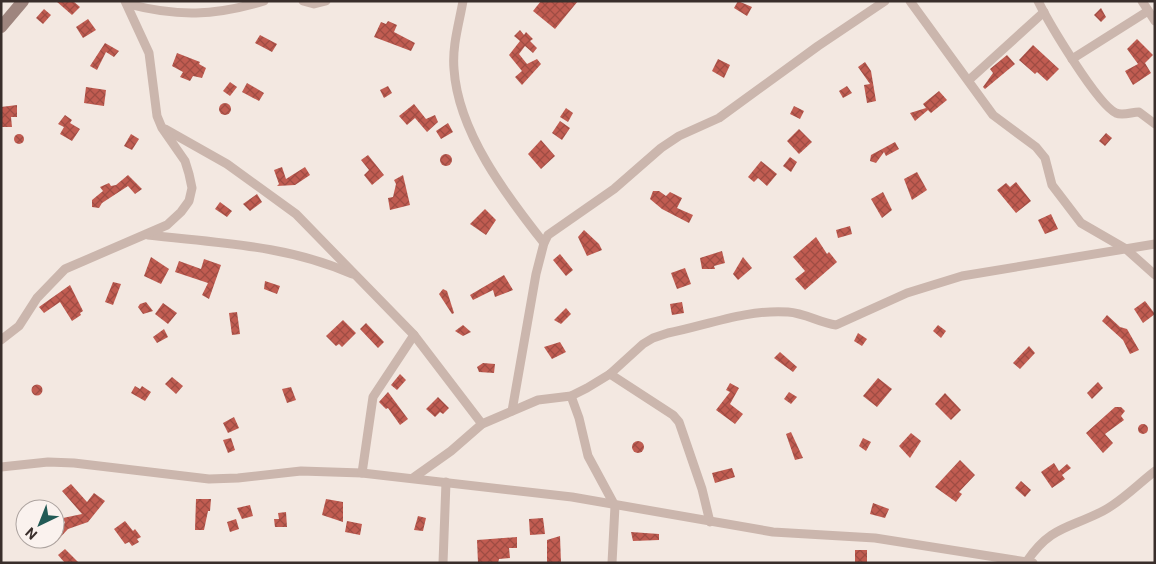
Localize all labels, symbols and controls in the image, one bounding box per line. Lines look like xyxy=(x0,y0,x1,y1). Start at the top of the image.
north arrow xyxy=(15,499,65,549)
text: N xyxy=(22,524,40,543)

